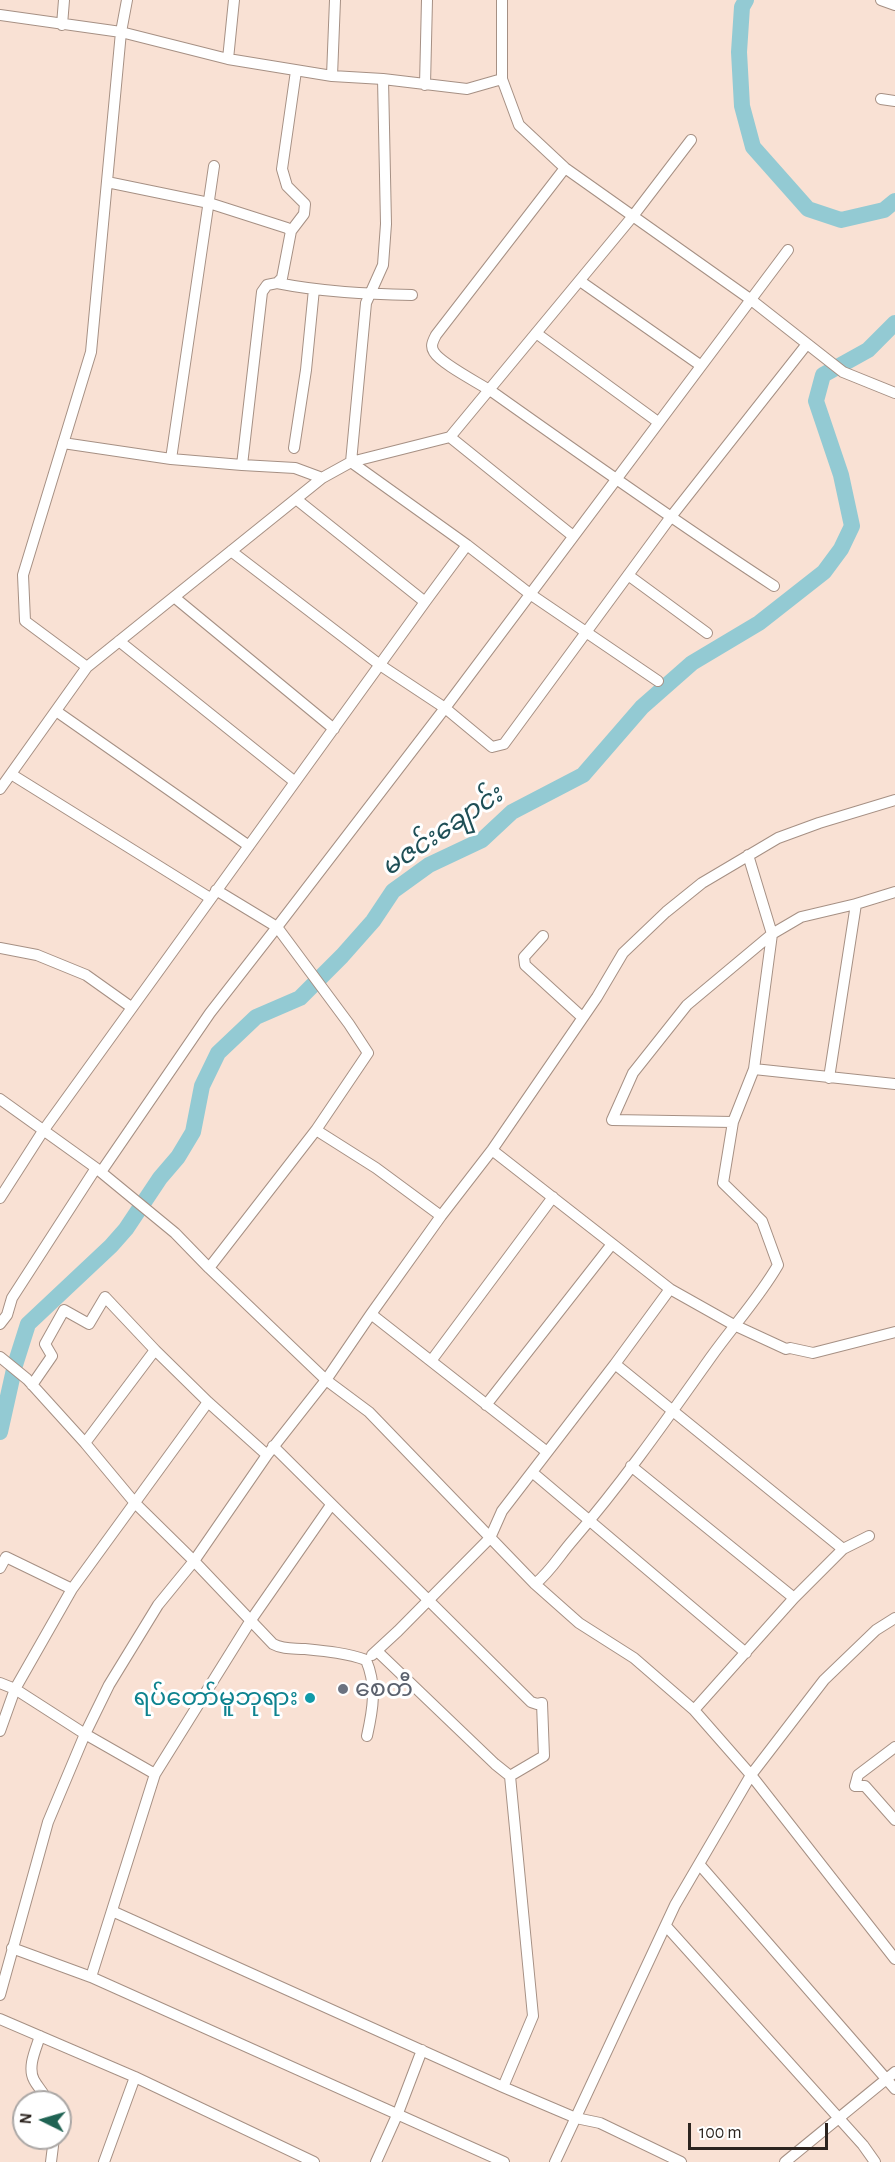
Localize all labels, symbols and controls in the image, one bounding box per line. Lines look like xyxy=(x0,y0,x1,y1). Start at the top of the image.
water label: မဇင်းချောင်း xyxy=(376,779,508,883)
place label: စေတီ xyxy=(355,1675,413,1703)
marker: စေတီ xyxy=(336,1682,350,1696)
place label: ရပ်တော်မူဘုရား xyxy=(134,1684,298,1712)
marker: ရပ်တော်မူဘုရား xyxy=(303,1691,317,1705)
north arrow xyxy=(12,2090,72,2150)
scale bar xyxy=(691,2111,830,2149)
text: N xyxy=(18,2112,35,2125)
text: 100 m xyxy=(699,2124,742,2142)

